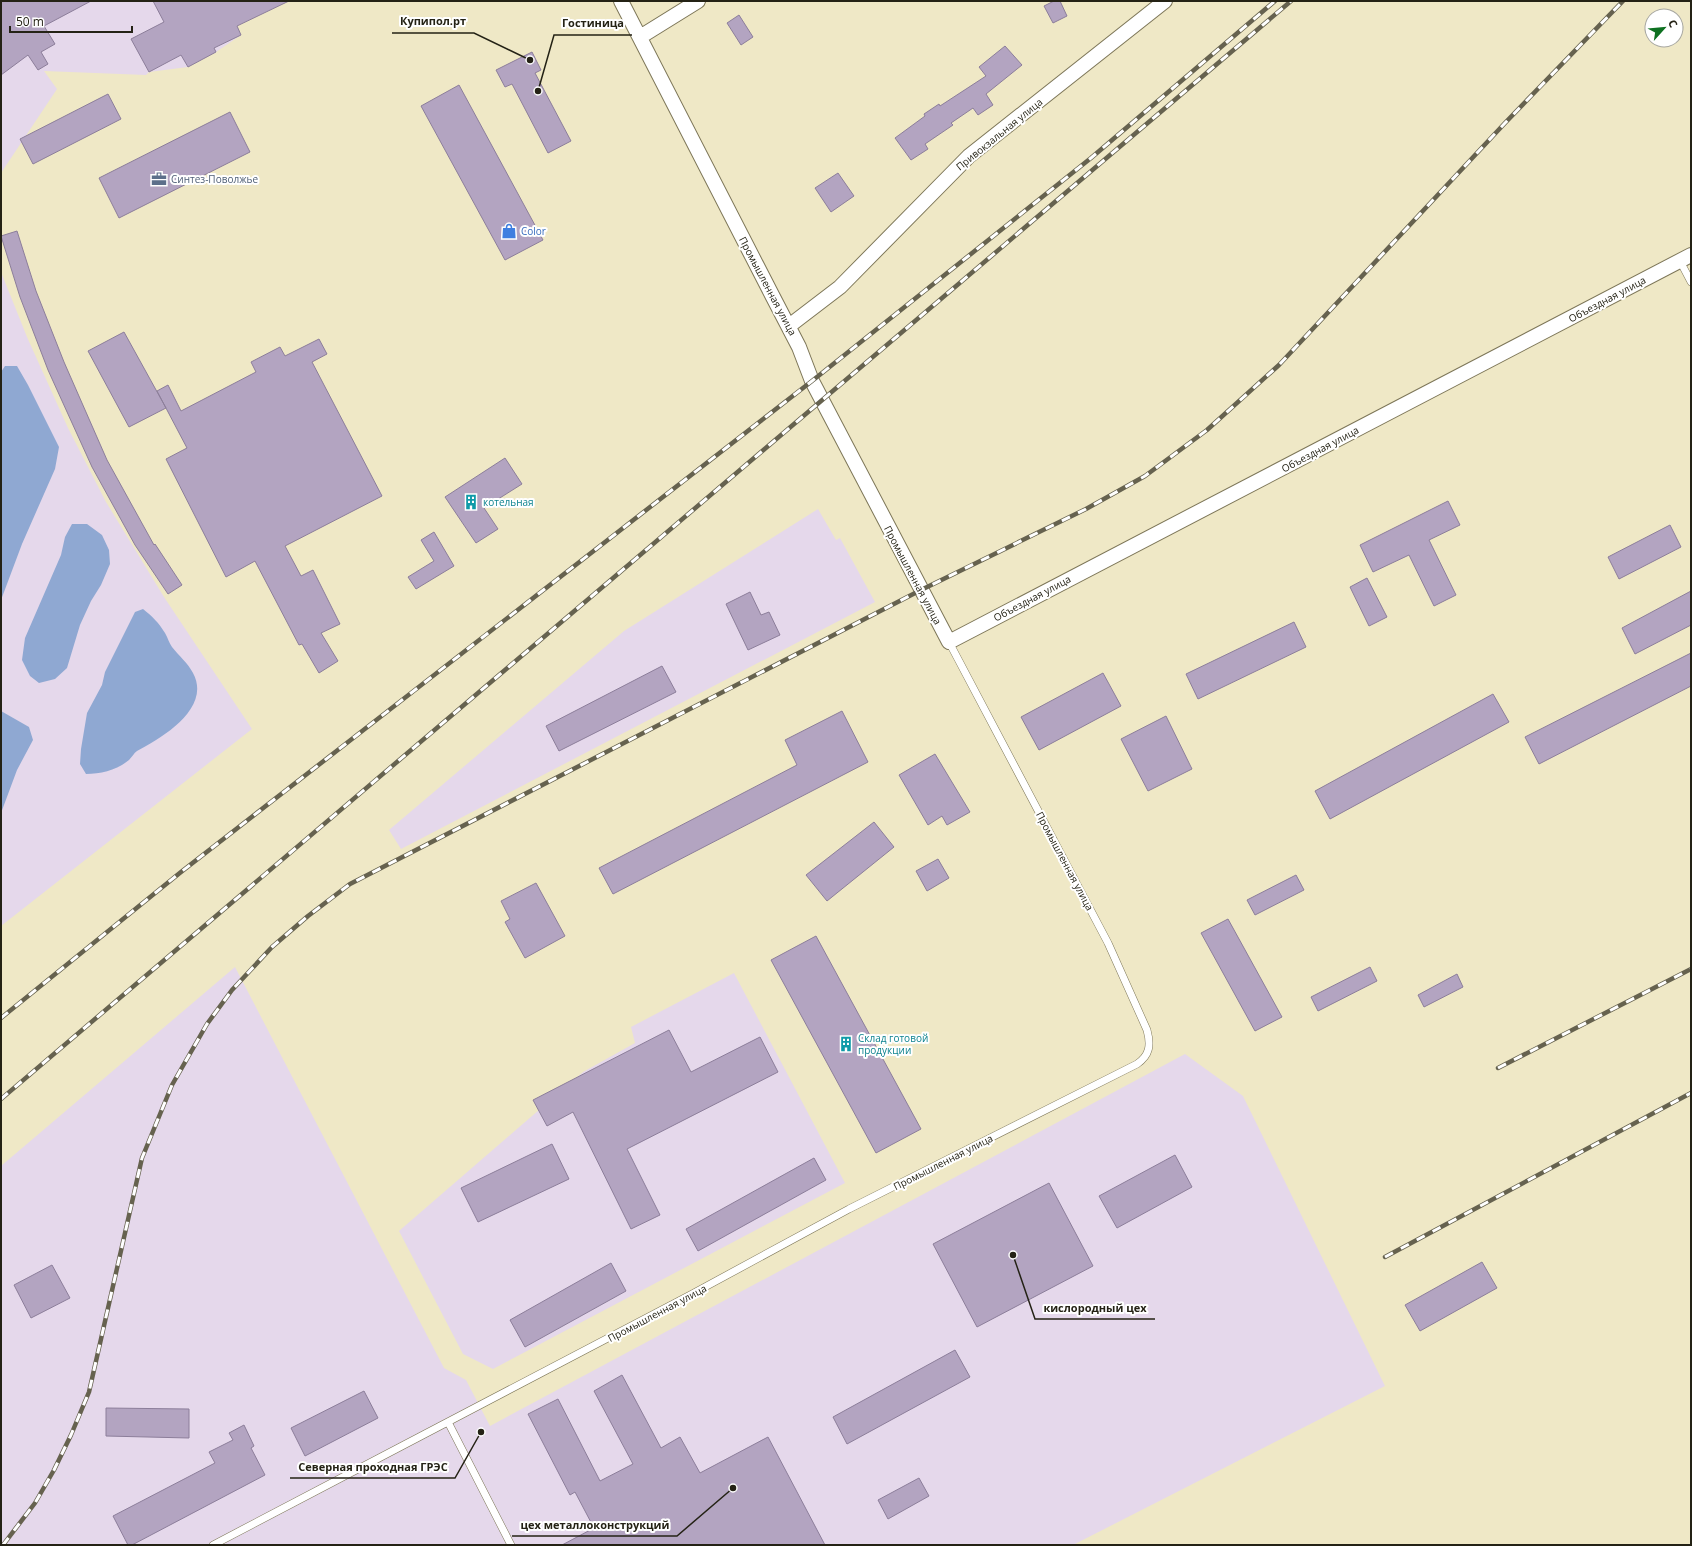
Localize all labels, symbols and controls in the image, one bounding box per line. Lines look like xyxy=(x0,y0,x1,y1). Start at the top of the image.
scale bar xyxy=(10,8,132,34)
north arrow xyxy=(1644,8,1684,48)
callout: Купипол.рт xyxy=(392,10,474,33)
callout: Гостиница xyxy=(554,12,632,35)
text: 50 m xyxy=(16,13,44,30)
text: Купипол.рт xyxy=(400,13,466,28)
text: Гостиница xyxy=(562,15,624,30)
text: С xyxy=(1665,17,1682,30)
street label: Привокзальная улица xyxy=(953,95,1045,173)
office icon: Синтез-Поволжье xyxy=(150,170,168,188)
place label: Синтез-Поволжье xyxy=(171,172,258,186)
shop icon: Color xyxy=(500,222,518,240)
place label: Color xyxy=(521,224,546,238)
street label: Промышленная улица xyxy=(736,234,800,338)
street label: Объездная улица xyxy=(1566,273,1648,325)
street label: Объездная улица xyxy=(1279,423,1361,475)
building icon: котельная xyxy=(462,493,480,511)
place label: котельная xyxy=(483,495,534,509)
street label: Промышленная улица xyxy=(881,523,945,627)
street label: Объездная улица xyxy=(991,572,1073,624)
street label: Промышленная улица xyxy=(1033,809,1097,913)
place label: Склад готовой продукции xyxy=(858,1031,928,1057)
building icon: Склад готовой продукции xyxy=(837,1035,855,1053)
street label: Промышленная улица xyxy=(891,1131,995,1193)
street label: Промышленная улица xyxy=(605,1281,709,1345)
callout: кислородный цех xyxy=(1035,1296,1155,1319)
text: кислородный цех xyxy=(1043,1300,1147,1315)
callout: Северная проходная ГРЭС xyxy=(290,1455,455,1478)
text: Северная проходная ГРЭС xyxy=(298,1459,448,1474)
callout: цех металлоконструкций xyxy=(512,1513,677,1536)
text: цех металлоконструкций xyxy=(521,1517,670,1532)

